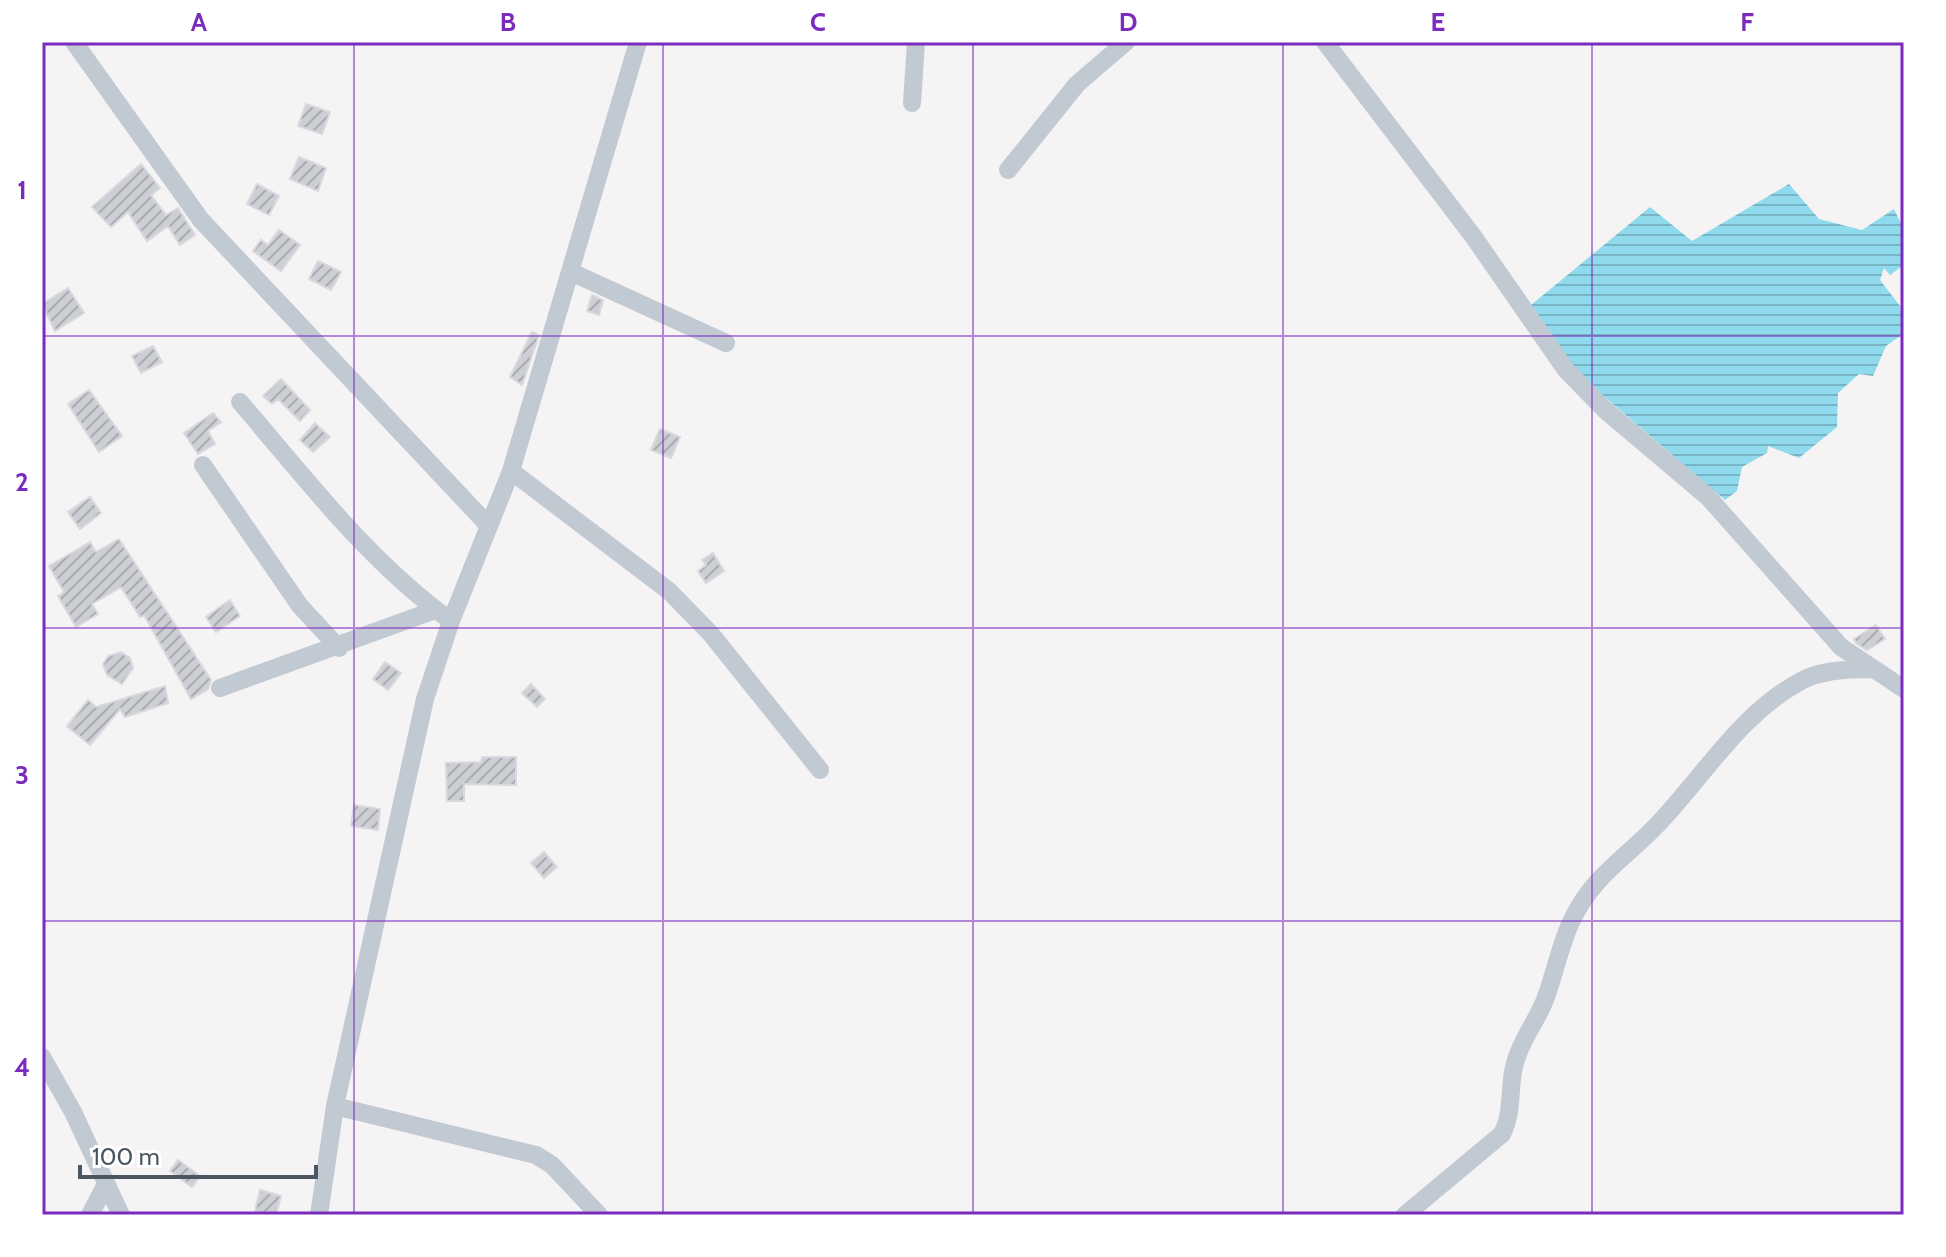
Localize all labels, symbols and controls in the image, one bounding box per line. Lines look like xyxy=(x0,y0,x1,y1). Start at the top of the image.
text: A xyxy=(191,6,208,38)
text: B xyxy=(500,6,516,38)
text: C xyxy=(810,6,826,38)
text: D xyxy=(1119,6,1137,38)
text: E xyxy=(1431,6,1445,38)
text: F xyxy=(1740,6,1754,38)
text: 1 xyxy=(17,174,27,206)
text: 2 xyxy=(15,466,29,498)
text: 3 xyxy=(15,759,29,791)
text: 4 xyxy=(14,1051,30,1083)
scale bar xyxy=(80,1129,316,1179)
text: 100 m xyxy=(92,1142,160,1171)

